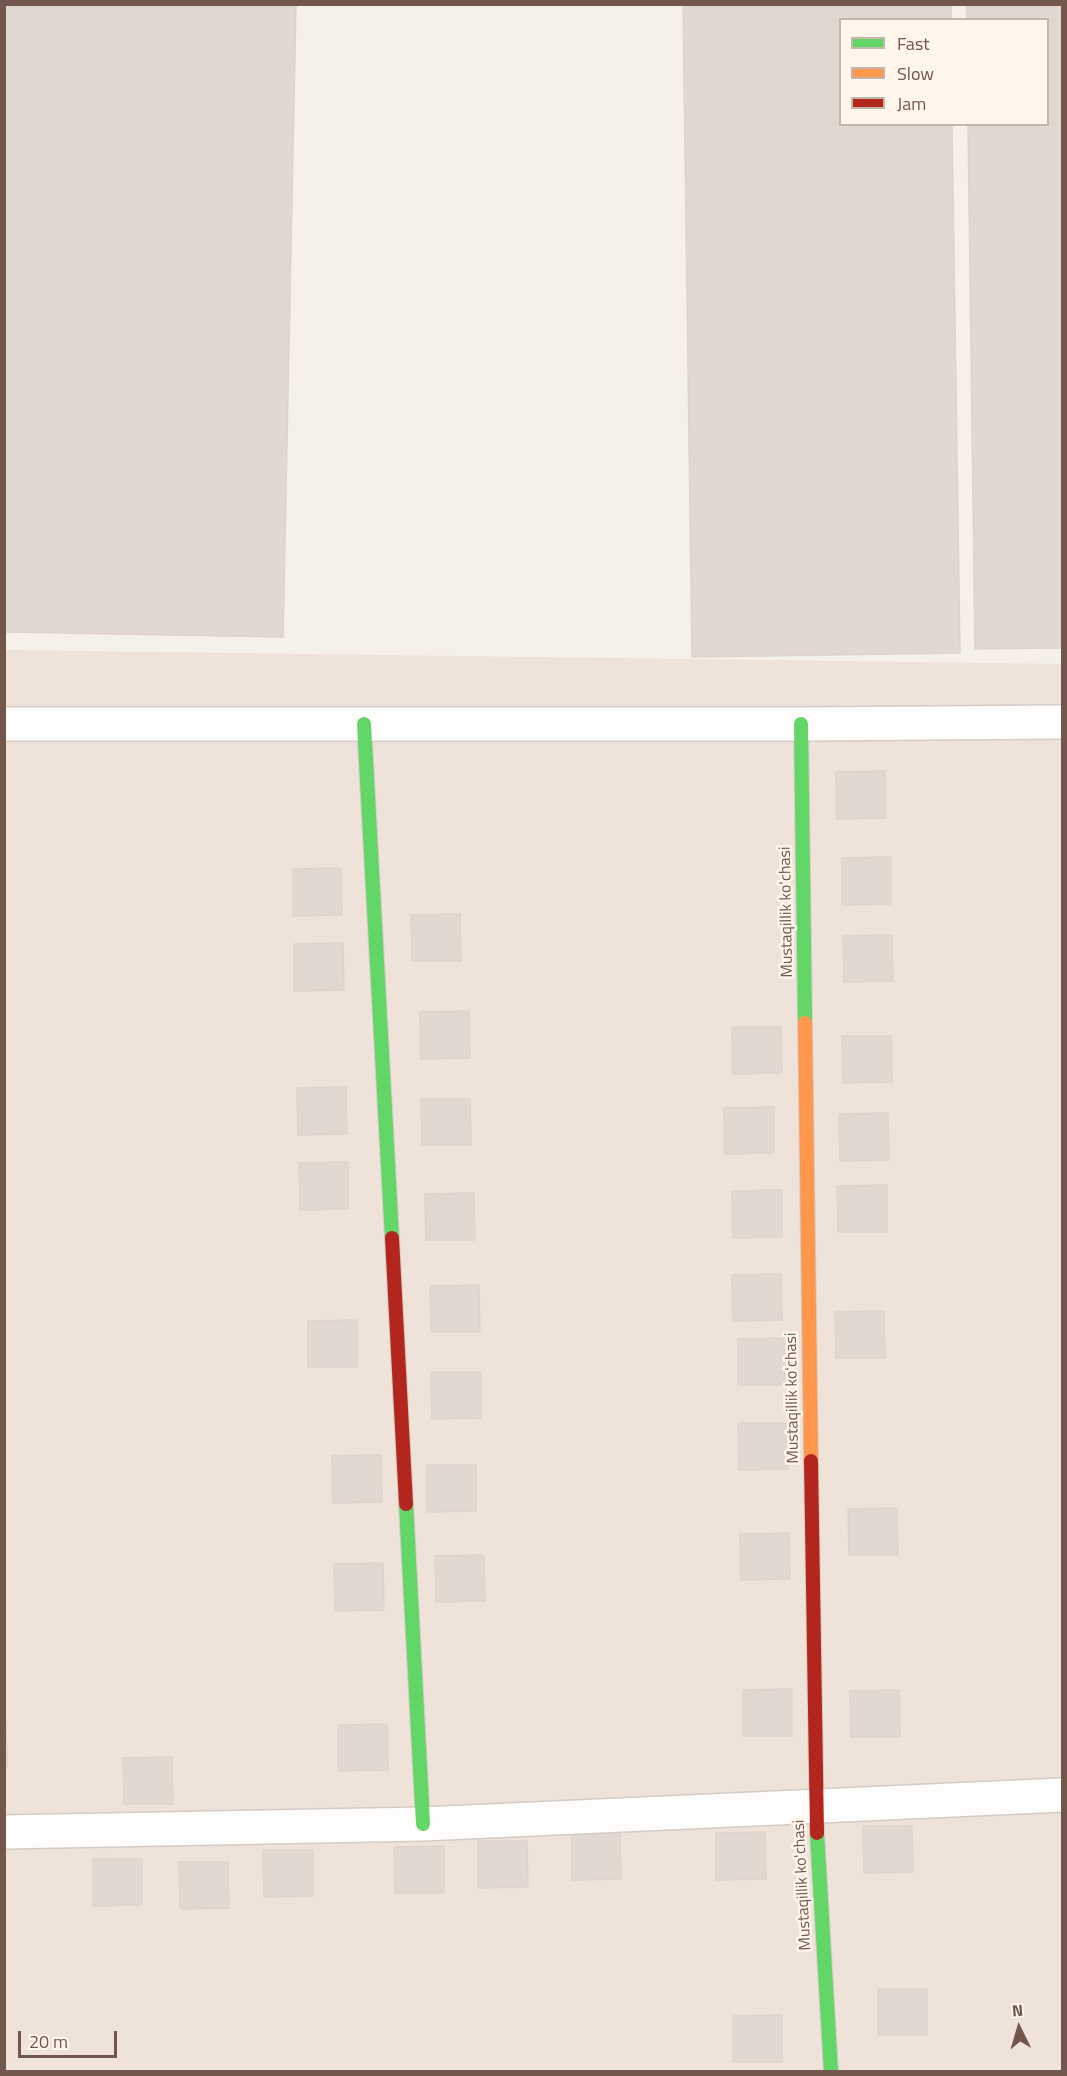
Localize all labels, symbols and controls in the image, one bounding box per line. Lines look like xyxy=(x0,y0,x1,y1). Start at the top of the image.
legend xyxy=(839,18,1049,126)
text: Fast xyxy=(897,30,930,57)
text: Slow xyxy=(897,60,934,87)
text: Jam xyxy=(897,90,926,117)
street label: Mustaqillik koʻchasi xyxy=(776,846,798,978)
street label: Mustaqillik koʻchasi xyxy=(782,1332,804,1464)
street label: Mustaqillik koʻchasi xyxy=(790,1819,816,1951)
north arrow xyxy=(989,1998,1049,2058)
text: N xyxy=(1011,1998,1024,2023)
scale bar xyxy=(21,2019,120,2057)
text: 20 m xyxy=(29,2028,68,2055)

